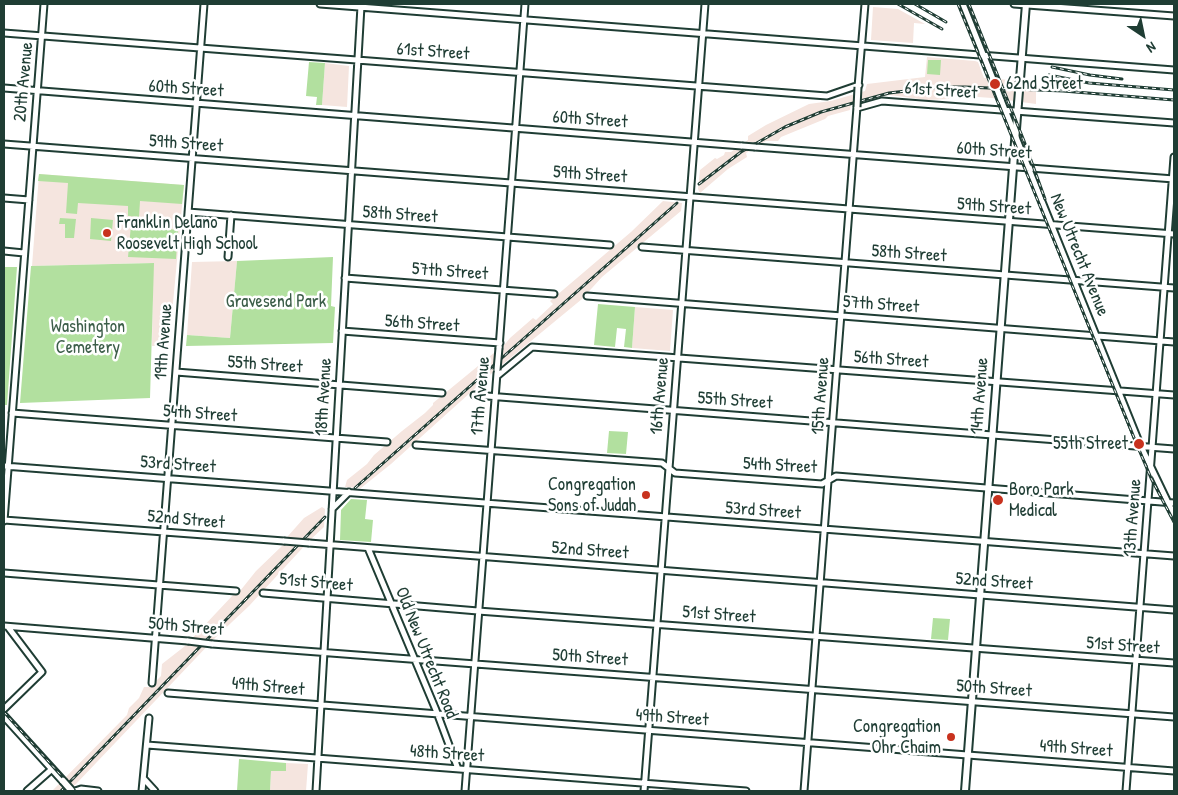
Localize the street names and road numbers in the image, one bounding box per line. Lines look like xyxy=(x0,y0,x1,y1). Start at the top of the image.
street label: 61st Street xyxy=(396,39,470,65)
street label: 20th Avenue xyxy=(10,41,38,123)
street label: 60th Street xyxy=(148,76,224,102)
street label: 61st Street xyxy=(904,78,978,104)
street label: 60th Street xyxy=(552,107,628,133)
street label: 59th Street xyxy=(148,131,224,157)
street label: 60th Street xyxy=(956,138,1032,164)
street label: 59th Street xyxy=(552,162,628,188)
street label: New Utrecht Avenue xyxy=(1045,191,1113,319)
street label: 59th Street xyxy=(956,194,1032,220)
street label: 58th Street xyxy=(362,202,438,228)
street label: 58th Street xyxy=(871,241,947,267)
street label: 57th Street xyxy=(411,259,489,285)
street label: 57th Street xyxy=(842,292,920,318)
street label: 19th Avenue xyxy=(151,303,177,381)
street label: 56th Street xyxy=(384,311,460,337)
street label: 56th Street xyxy=(853,347,929,373)
street label: 55th Street xyxy=(227,352,303,378)
street label: 17th Avenue xyxy=(467,356,495,436)
street label: 15th Avenue xyxy=(808,356,834,436)
street label: 16th Avenue xyxy=(646,357,674,435)
street label: 14th Avenue xyxy=(967,357,993,435)
street label: 18th Avenue xyxy=(311,358,337,436)
street label: 55th Street xyxy=(697,388,773,414)
street label: 54th Street xyxy=(162,401,238,427)
street label: 53rd Street xyxy=(140,452,216,478)
street label: 54th Street xyxy=(742,453,818,479)
street label: 13th Avenue xyxy=(1120,478,1146,558)
street label: 53rd Street xyxy=(725,498,801,524)
street label: 52nd Street xyxy=(147,506,225,534)
street label: 52nd Street xyxy=(551,538,629,564)
street label: 51st Street xyxy=(279,569,353,597)
street label: 52nd Street xyxy=(955,569,1033,595)
street label: Old New Utrecht Road xyxy=(390,584,462,722)
street label: 51st Street xyxy=(682,602,756,628)
street label: 50th Street xyxy=(147,613,225,641)
street label: 51st Street xyxy=(1086,633,1160,659)
street label: 50th Street xyxy=(552,645,628,671)
street label: 49th Street xyxy=(231,673,305,701)
street label: 50th Street xyxy=(956,676,1032,702)
street label: 49th Street xyxy=(635,705,709,731)
street label: 49th Street xyxy=(1039,736,1113,762)
street label: 48th Street xyxy=(409,741,485,767)

